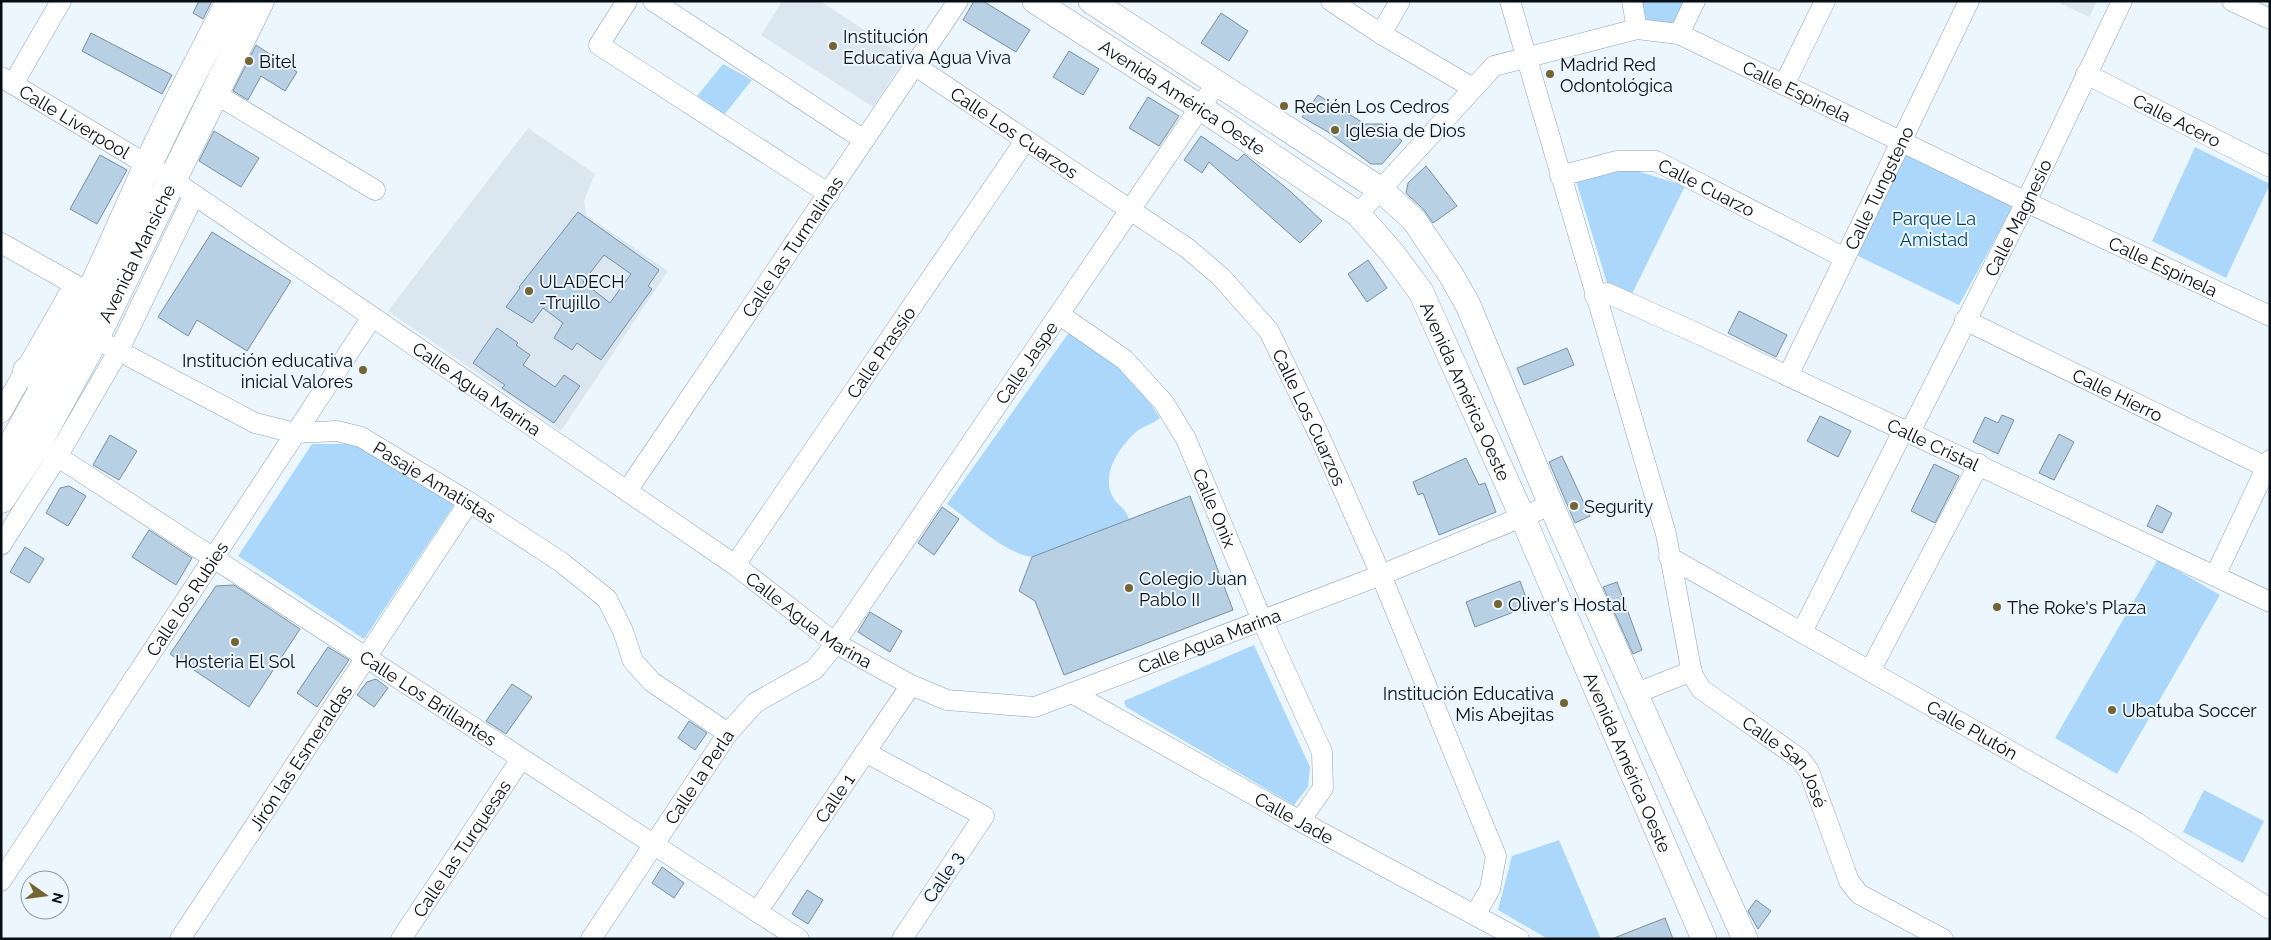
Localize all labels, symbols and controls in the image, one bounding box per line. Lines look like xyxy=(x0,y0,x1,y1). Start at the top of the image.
place label: Institución Educativa Agua Viva xyxy=(843,26,1011,68)
street label: Avenida América Oeste xyxy=(1096,35,1270,159)
marker: Institución Educativa Agua Viva xyxy=(827,40,839,52)
place label: Bitel xyxy=(259,51,296,72)
place label: Madrid Red Odontológica xyxy=(1560,54,1673,96)
marker: Bitel xyxy=(243,55,255,67)
street label: Calle Espinela xyxy=(1739,56,1854,126)
marker: Madrid Red Odontológica xyxy=(1544,68,1556,80)
street label: Calle Liverpool xyxy=(16,80,134,163)
street label: Calle Los Cuarzos xyxy=(947,82,1082,183)
street label: Calle Acero xyxy=(2130,89,2225,151)
place label: Recién Los Cedros xyxy=(1294,96,1450,117)
marker: Recién Los Cedros xyxy=(1278,100,1290,112)
place label: Iglesia de Dios xyxy=(1345,120,1466,141)
street label: Calle Tungsteno xyxy=(1840,122,1918,253)
marker: Iglesia de Dios xyxy=(1329,124,1341,136)
street label: Calle Cuarzo xyxy=(1655,154,1759,221)
street label: Calle Magnesio xyxy=(1980,155,2056,280)
street label: Calle las Turmalinas xyxy=(737,172,847,321)
street label: Avenida Mansiche xyxy=(94,180,179,326)
park label: Parque La Amistad xyxy=(1892,208,1976,250)
street label: Calle Espinela xyxy=(2105,232,2221,301)
place label: ULADECH -Trujillo xyxy=(539,271,624,313)
marker: ULADECH -Trujillo xyxy=(523,285,535,297)
street label: Avenida América Oeste xyxy=(1416,298,1515,484)
street label: Calle Prassio xyxy=(842,302,920,402)
street label: Calle Jaspe xyxy=(991,317,1062,408)
street label: Calle Agua Marina xyxy=(409,337,545,440)
street label: Calle Los Cuarzos xyxy=(1269,345,1351,489)
place label: Institución educativa inicial Valores xyxy=(182,350,353,392)
marker: Institución educativa inicial Valores xyxy=(357,364,369,376)
street label: Calle Hierro xyxy=(2069,364,2167,426)
street label: Calle Cristal xyxy=(1884,414,1983,475)
street label: Pasaje Amatistas xyxy=(370,437,500,527)
street label: Calle Onix xyxy=(1189,465,1241,551)
place label: Segurity xyxy=(1584,496,1654,517)
marker: Segurity xyxy=(1568,500,1580,512)
street label: Calle los Rubies xyxy=(142,537,232,660)
street label: Calle Agua Marina xyxy=(742,567,876,672)
place label: Colegio Juan Pablo II xyxy=(1139,568,1247,610)
marker: Colegio Juan Pablo II xyxy=(1123,582,1135,594)
place label: Oliver's Hostal xyxy=(1508,594,1627,615)
place label: The Roke's Plaza xyxy=(2007,597,2146,618)
marker: Oliver's Hostal xyxy=(1492,598,1504,610)
marker: The Roke's Plaza xyxy=(1991,601,2003,613)
street label: Calle Agua Marina xyxy=(1135,604,1283,677)
marker: Hosteria El Sol xyxy=(229,636,241,648)
street label: Calle Los Brillantes xyxy=(356,646,501,750)
place label: Hosteria El Sol xyxy=(175,651,295,672)
street label: Avenida América Oeste xyxy=(1580,669,1676,856)
street label: Jirón las Esmeraldas xyxy=(245,680,356,834)
place label: Institución Educativa Mis Abejitas xyxy=(1383,683,1554,725)
street label: Calle Plutón xyxy=(1923,695,2022,764)
marker: Institución Educativa Mis Abejitas xyxy=(1558,697,1570,709)
place label: Ubatuba Soccer xyxy=(2122,700,2257,721)
marker: Ubatuba Soccer xyxy=(2106,704,2118,716)
street label: Calle San José xyxy=(1738,711,1832,811)
street label: Calle la Perla xyxy=(660,725,738,828)
street label: Calle 1 xyxy=(810,769,859,826)
street label: Calle las Turquesas xyxy=(408,775,515,921)
street label: Calle Jade xyxy=(1251,787,1338,848)
street label: Calle 3 xyxy=(918,848,968,906)
north arrow xyxy=(20,870,70,920)
text: N xyxy=(49,891,67,905)

